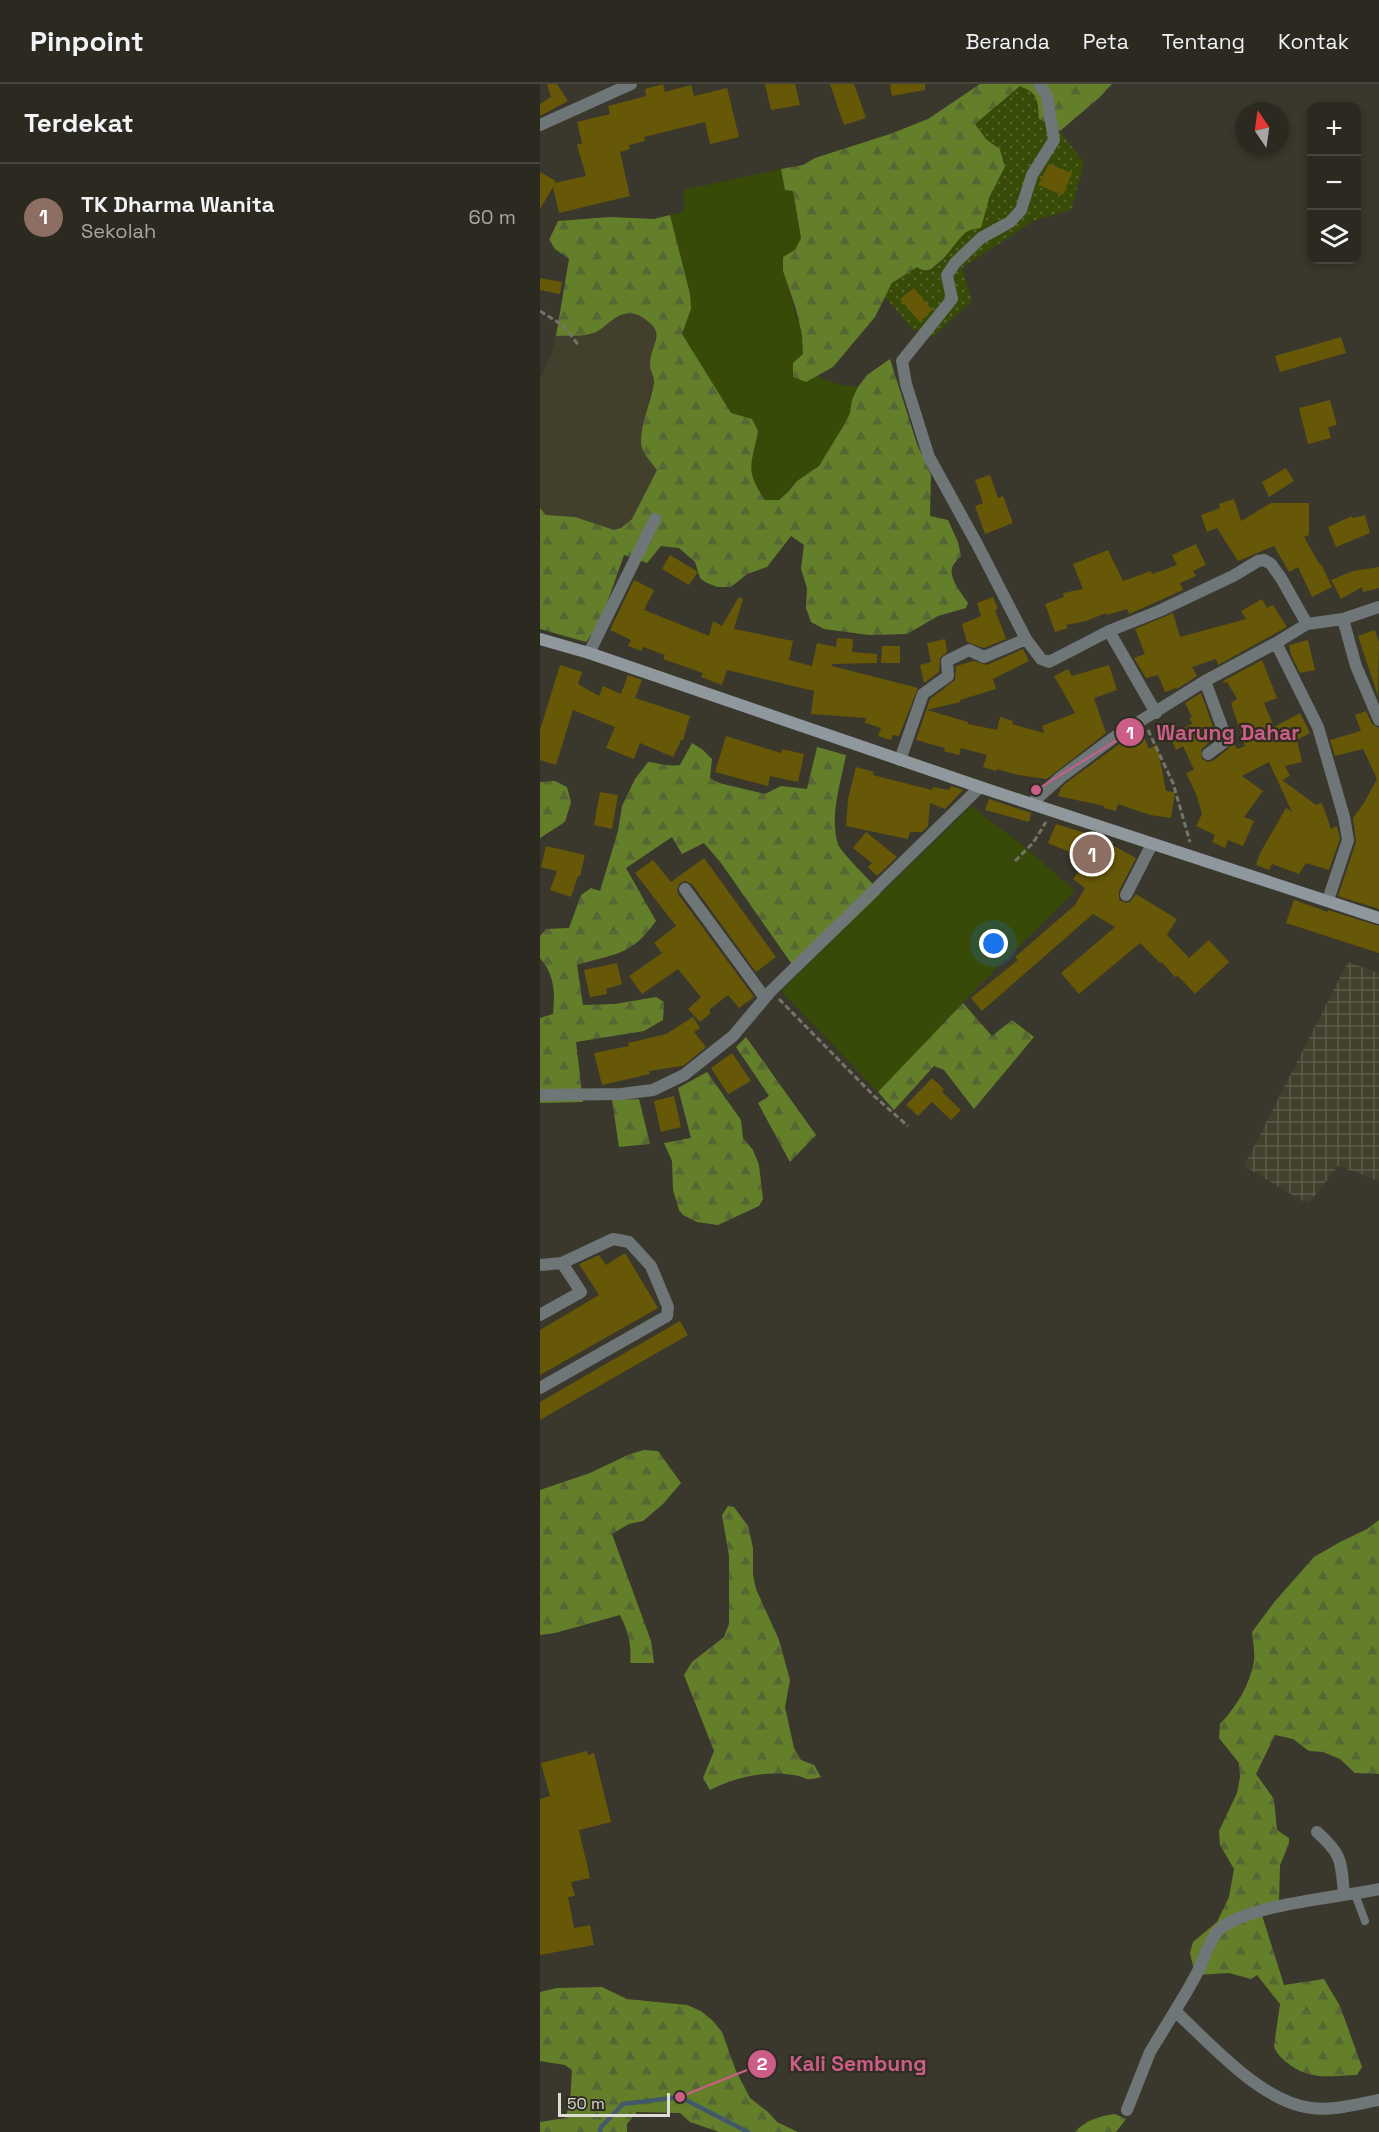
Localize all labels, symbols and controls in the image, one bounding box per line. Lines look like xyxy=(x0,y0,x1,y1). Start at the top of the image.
text: Pinpoint xyxy=(30,23,144,59)
text: Beranda xyxy=(965,28,1050,55)
text: Peta xyxy=(1083,28,1129,55)
text: Tentang xyxy=(1162,28,1245,55)
text: Kontak xyxy=(1278,28,1349,55)
north arrow xyxy=(1235,102,1289,156)
map controls xyxy=(1307,102,1361,264)
button: + xyxy=(1307,102,1361,156)
text: Terdekat xyxy=(24,106,134,140)
button: − xyxy=(1307,156,1361,210)
text: TK Dharma Wanita xyxy=(81,190,274,218)
text: 1 xyxy=(39,204,48,230)
text: 60 m xyxy=(469,204,516,230)
button: layers xyxy=(1307,210,1361,264)
text: Sekolah xyxy=(81,218,156,244)
callout: Warung Dahar xyxy=(1115,713,1312,752)
text: Warung Dahar xyxy=(1156,719,1300,746)
text: 1 xyxy=(1126,721,1134,744)
pin: 1 xyxy=(1072,832,1112,876)
your location xyxy=(979,929,1008,958)
callout: Kali Sembung xyxy=(747,2045,939,2084)
text: Kali Sembung xyxy=(789,2050,927,2077)
text: 2 xyxy=(757,2052,768,2075)
scale bar xyxy=(558,2090,670,2118)
text: 50 m xyxy=(567,2093,605,2114)

